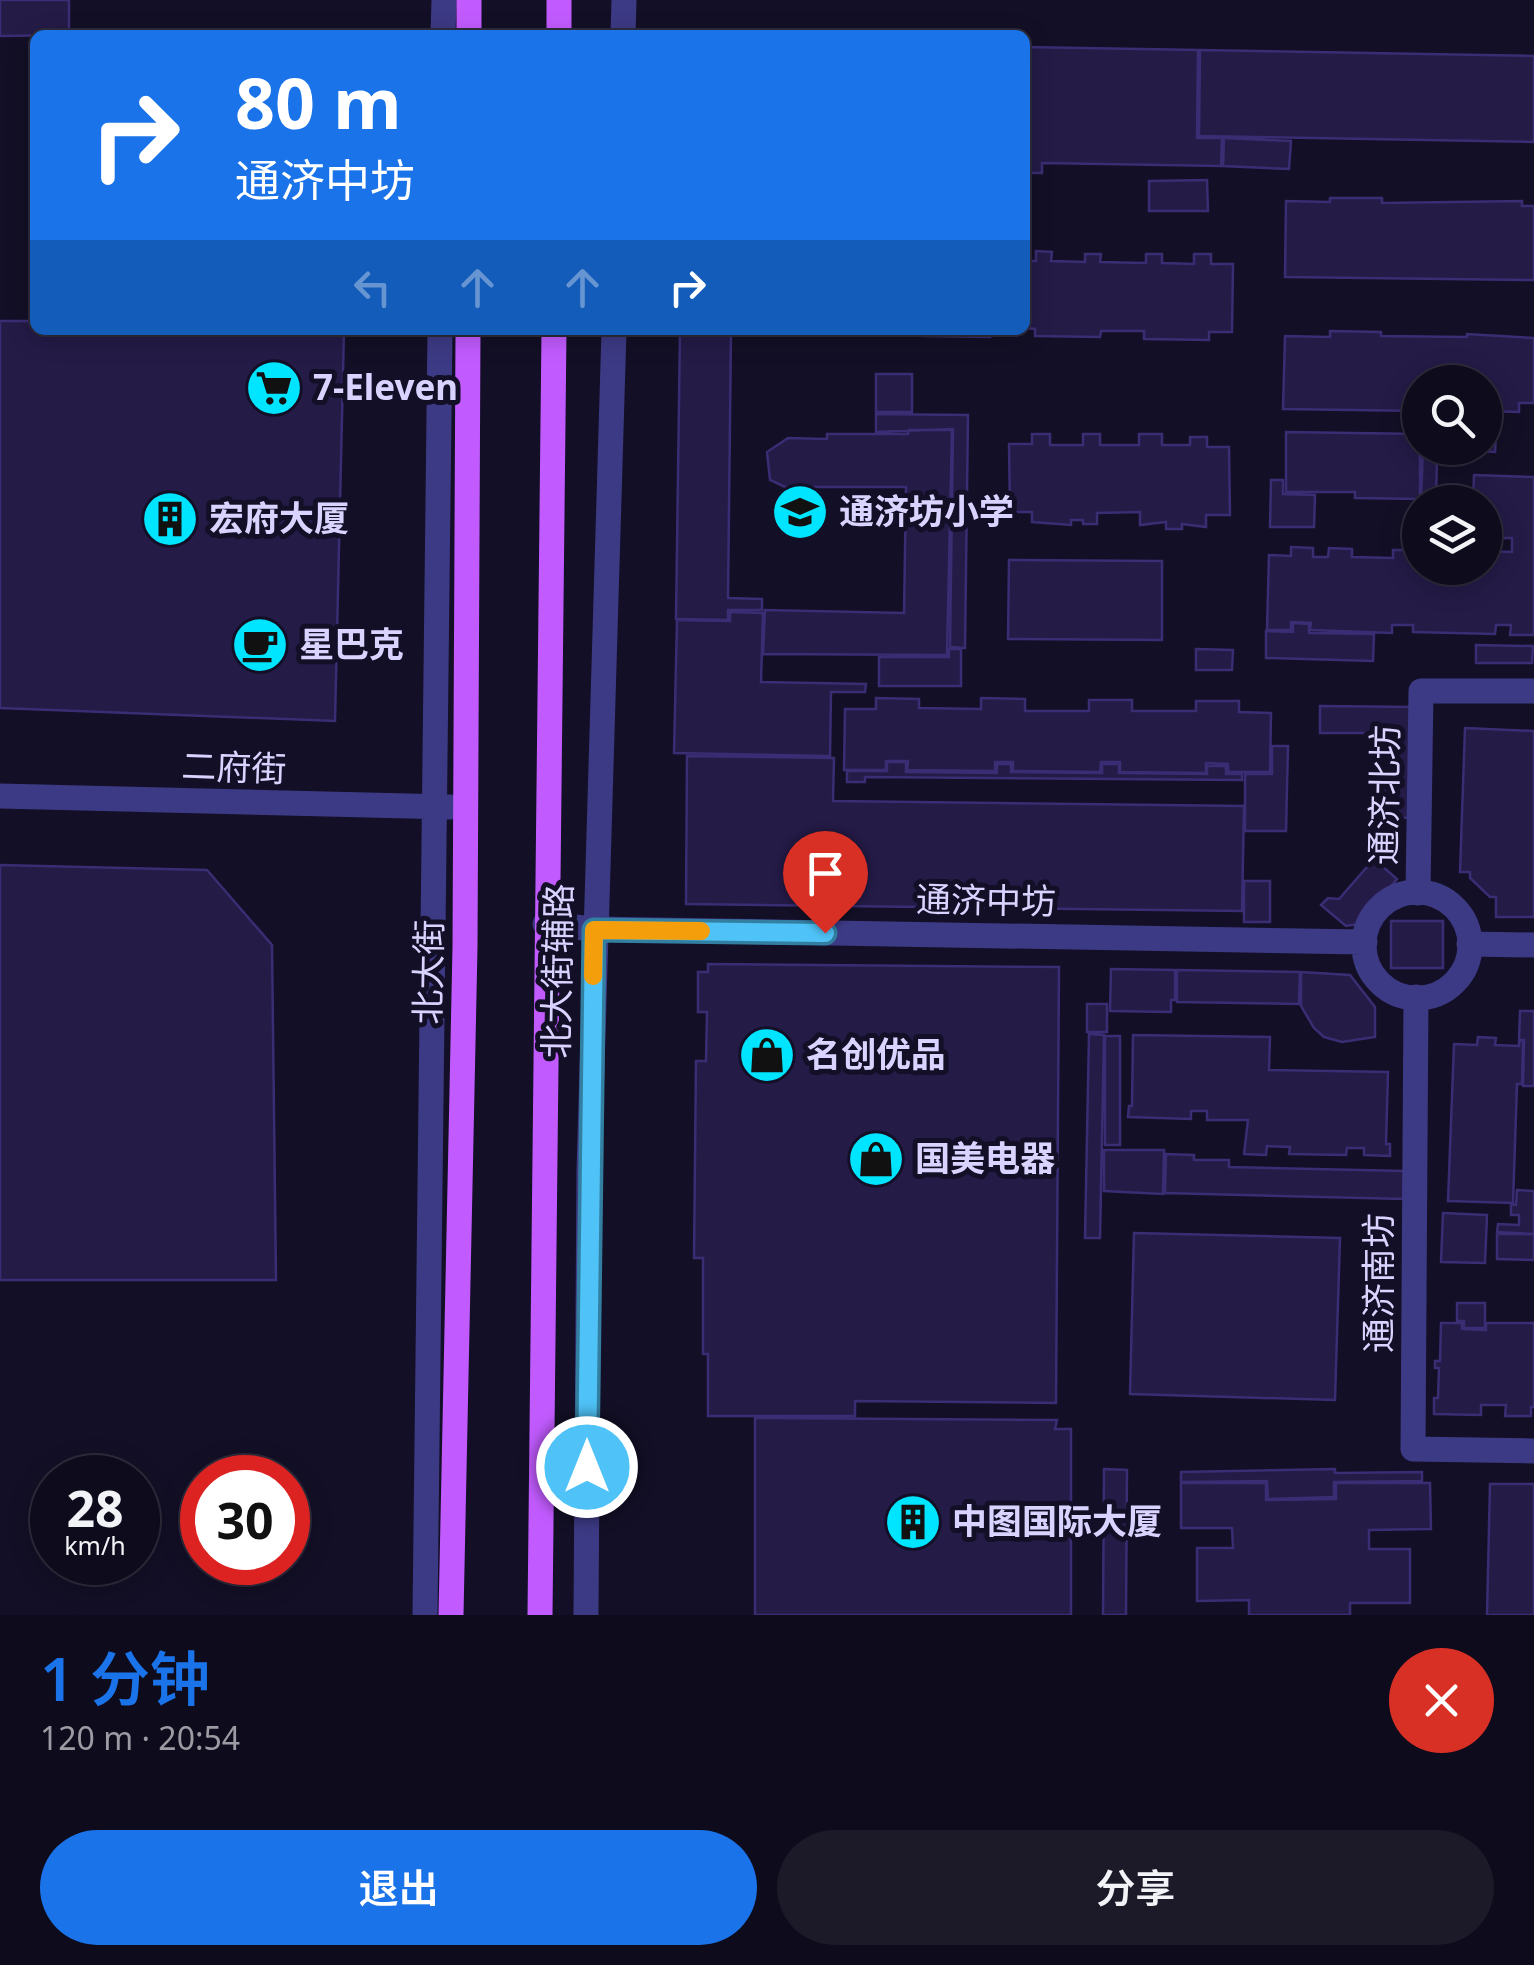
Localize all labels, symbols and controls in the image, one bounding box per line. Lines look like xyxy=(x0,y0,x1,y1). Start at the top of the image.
text: 80 m xyxy=(235,54,402,150)
icon: right xyxy=(70,70,200,200)
text: 通济中坊 xyxy=(235,149,415,210)
icon: left xyxy=(345,260,400,315)
icon: ahead xyxy=(450,260,505,315)
icon: ahead xyxy=(555,260,610,315)
icon: right xyxy=(660,260,715,315)
supermarket icon: 7-Eleven xyxy=(244,358,304,418)
place label: 7-Eleven xyxy=(313,363,458,410)
map controls xyxy=(1402,365,1502,585)
button: search xyxy=(1402,365,1502,465)
school or university icon: 通济坊小学 xyxy=(770,482,830,542)
button: layers xyxy=(1402,485,1502,585)
place label: 通济坊小学 xyxy=(839,487,1014,534)
building icon: 宏府大厦 xyxy=(140,489,200,549)
place label: 宏府大厦 xyxy=(209,494,349,541)
cafe icon: 星巴克 xyxy=(230,615,290,675)
place label: 星巴克 xyxy=(299,620,404,667)
street label: 通济北坊 xyxy=(1359,725,1408,865)
street label: 二府街 xyxy=(181,741,287,792)
pin xyxy=(783,831,868,934)
icon: arrive xyxy=(798,846,853,901)
street label: 通济中坊 xyxy=(916,875,1056,924)
street label: 北大街辅路 xyxy=(531,883,582,1059)
street label: 北大街 xyxy=(403,919,452,1025)
shop icon: 名创优品 xyxy=(737,1025,797,1085)
place label: 名创优品 xyxy=(806,1030,946,1077)
shop icon: 国美电器 xyxy=(846,1129,906,1189)
place label: 国美电器 xyxy=(915,1134,1055,1181)
street label: 通济南坊 xyxy=(1354,1213,1401,1353)
position arrow xyxy=(535,1415,639,1519)
speed limit sign: 30 xyxy=(180,1455,310,1585)
text: 28 xyxy=(66,1474,124,1542)
building icon: 中图国际大厦 xyxy=(883,1492,943,1552)
place label: 中图国际大厦 xyxy=(952,1497,1162,1544)
text: km/h xyxy=(64,1528,126,1562)
text: 1 分钟 xyxy=(40,1637,210,1719)
button: close xyxy=(1389,1648,1494,1753)
text: 120 m · 20:54 xyxy=(40,1716,240,1759)
button: 退出 xyxy=(40,1830,757,1945)
button: 分享 xyxy=(777,1830,1494,1945)

